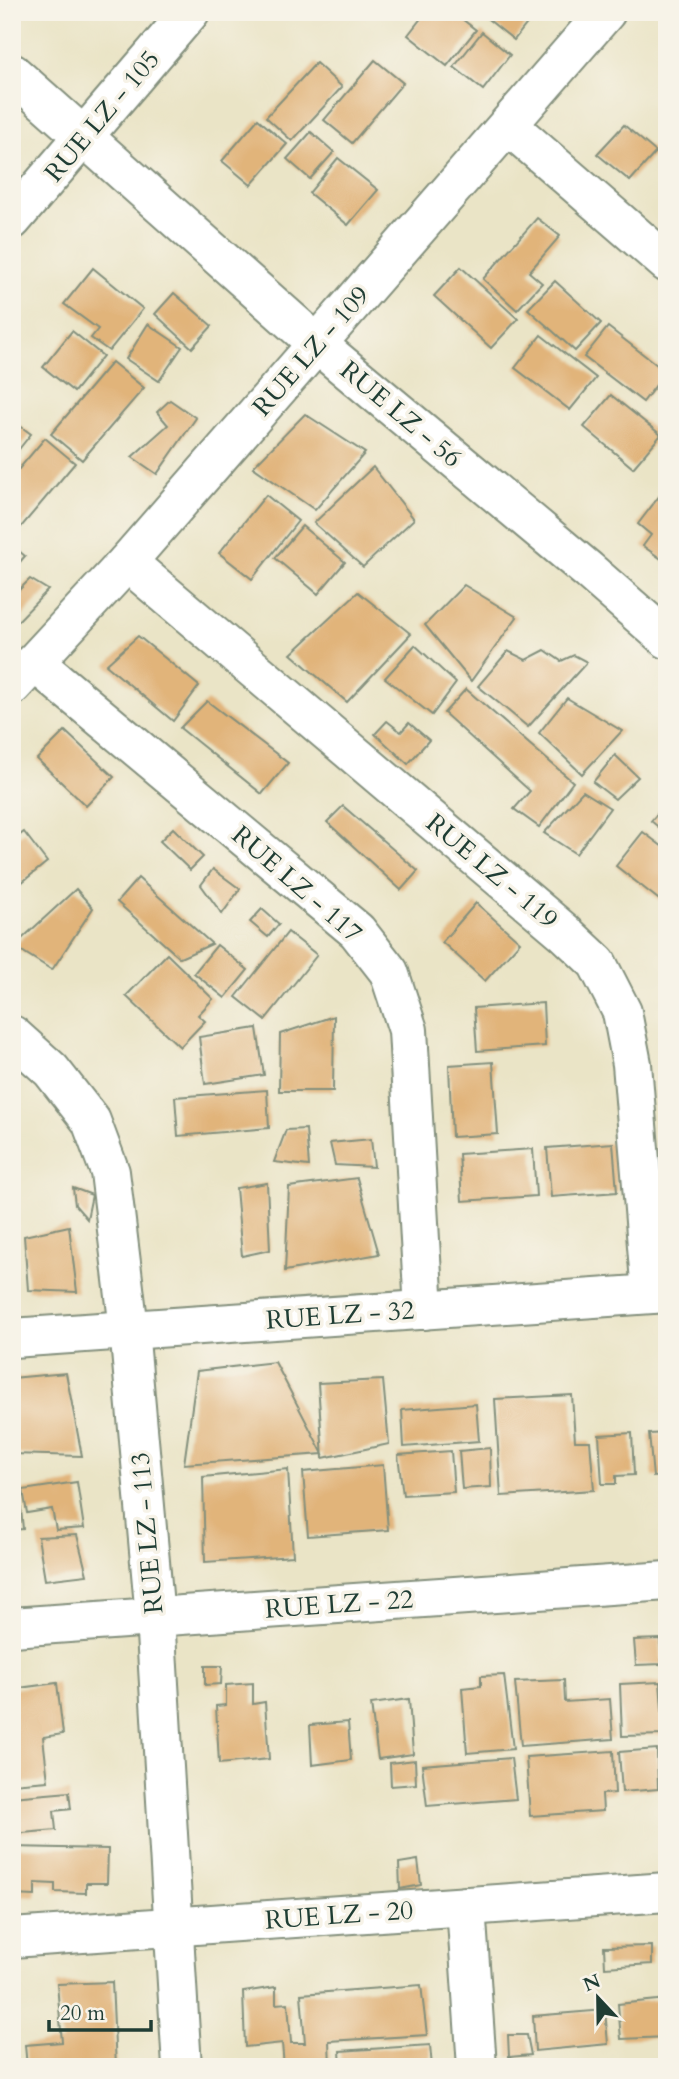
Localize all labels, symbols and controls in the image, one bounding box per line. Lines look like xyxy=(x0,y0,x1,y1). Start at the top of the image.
street label: RUE LZ - 105 xyxy=(37,43,167,189)
street label: RUE LZ - 109 xyxy=(245,278,377,424)
street label: RUE LZ - 56 xyxy=(333,353,469,475)
street label: RUE LZ - 119 xyxy=(419,806,565,936)
street label: RUE LZ - 117 xyxy=(224,818,370,950)
street label: RUE LZ - 32 xyxy=(265,1292,415,1338)
street label: RUE LZ - 113 xyxy=(123,1451,171,1615)
street label: RUE LZ - 22 xyxy=(264,1581,414,1627)
street label: RUE LZ - 20 xyxy=(264,1892,414,1938)
north arrow xyxy=(564,1964,634,2034)
text: N xyxy=(579,1968,605,1998)
scale bar xyxy=(49,1988,150,2032)
text: 20 m xyxy=(60,1999,105,2028)

